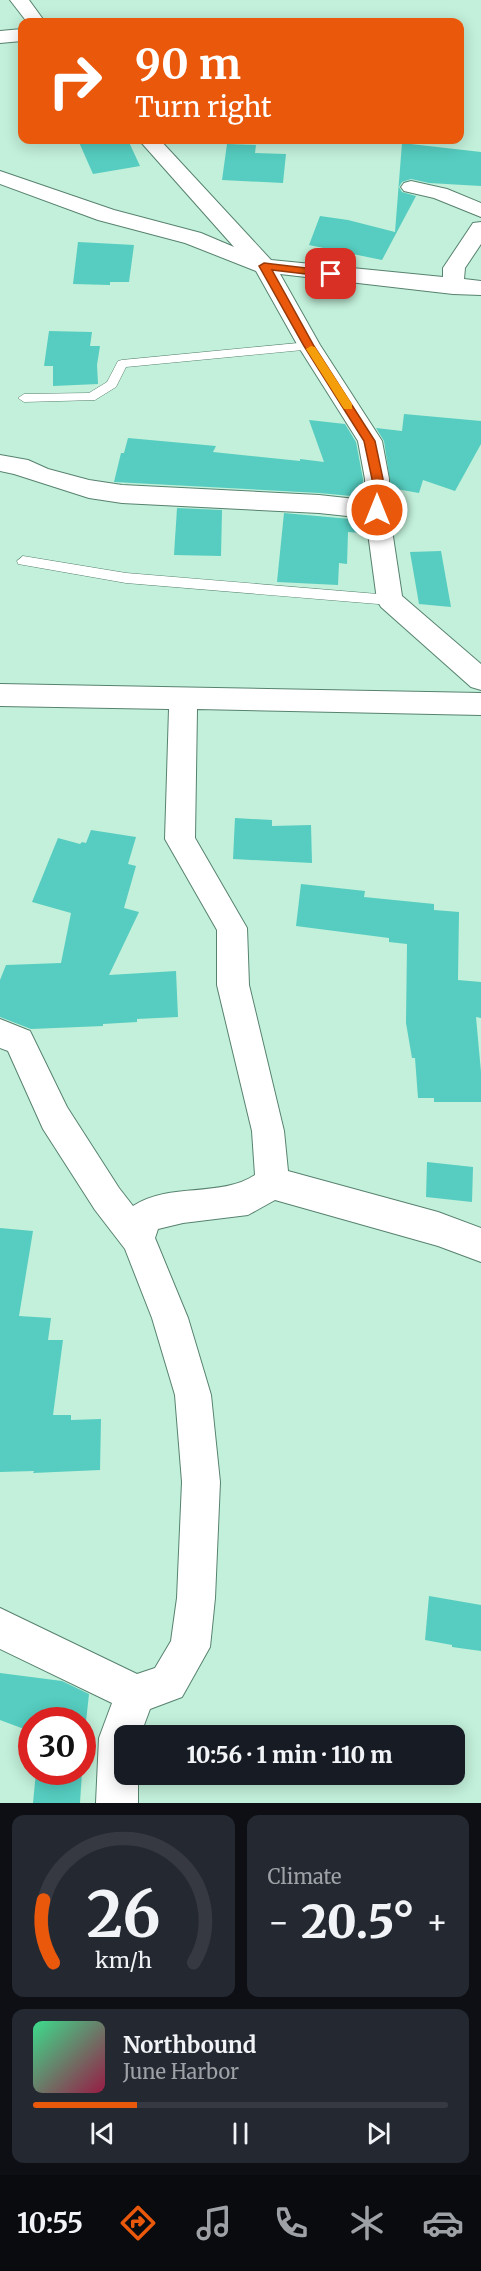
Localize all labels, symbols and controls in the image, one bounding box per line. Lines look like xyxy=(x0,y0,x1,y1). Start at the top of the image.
text: 90 m xyxy=(135,38,241,90)
icon: right xyxy=(36,42,114,120)
text: Turn right xyxy=(135,90,272,124)
pin xyxy=(305,248,356,299)
icon: arrive xyxy=(314,257,347,290)
position arrow xyxy=(345,478,409,542)
speed limit sign: 30 xyxy=(18,1707,96,1785)
text: 10:56 · 1 min · 110 m xyxy=(186,1741,393,1769)
text: Climate xyxy=(268,1864,342,1889)
text: 26 xyxy=(86,1876,160,1954)
text: 20.5° xyxy=(301,1894,415,1950)
text: − xyxy=(268,1902,290,1943)
text: + xyxy=(426,1902,448,1943)
text: km/h xyxy=(95,1947,152,1974)
text: Northbound xyxy=(123,2031,256,2059)
text: June Harbor xyxy=(123,2059,239,2084)
icon: previous xyxy=(86,2117,119,2150)
icon: pause xyxy=(224,2117,257,2150)
icon: next xyxy=(362,2117,395,2150)
icon: directions xyxy=(117,2202,159,2244)
icon: music xyxy=(193,2202,235,2244)
icon: phone xyxy=(270,2202,312,2244)
icon: climate xyxy=(346,2202,388,2244)
icon: car xyxy=(422,2202,464,2244)
text: 10:55 xyxy=(17,2206,83,2240)

